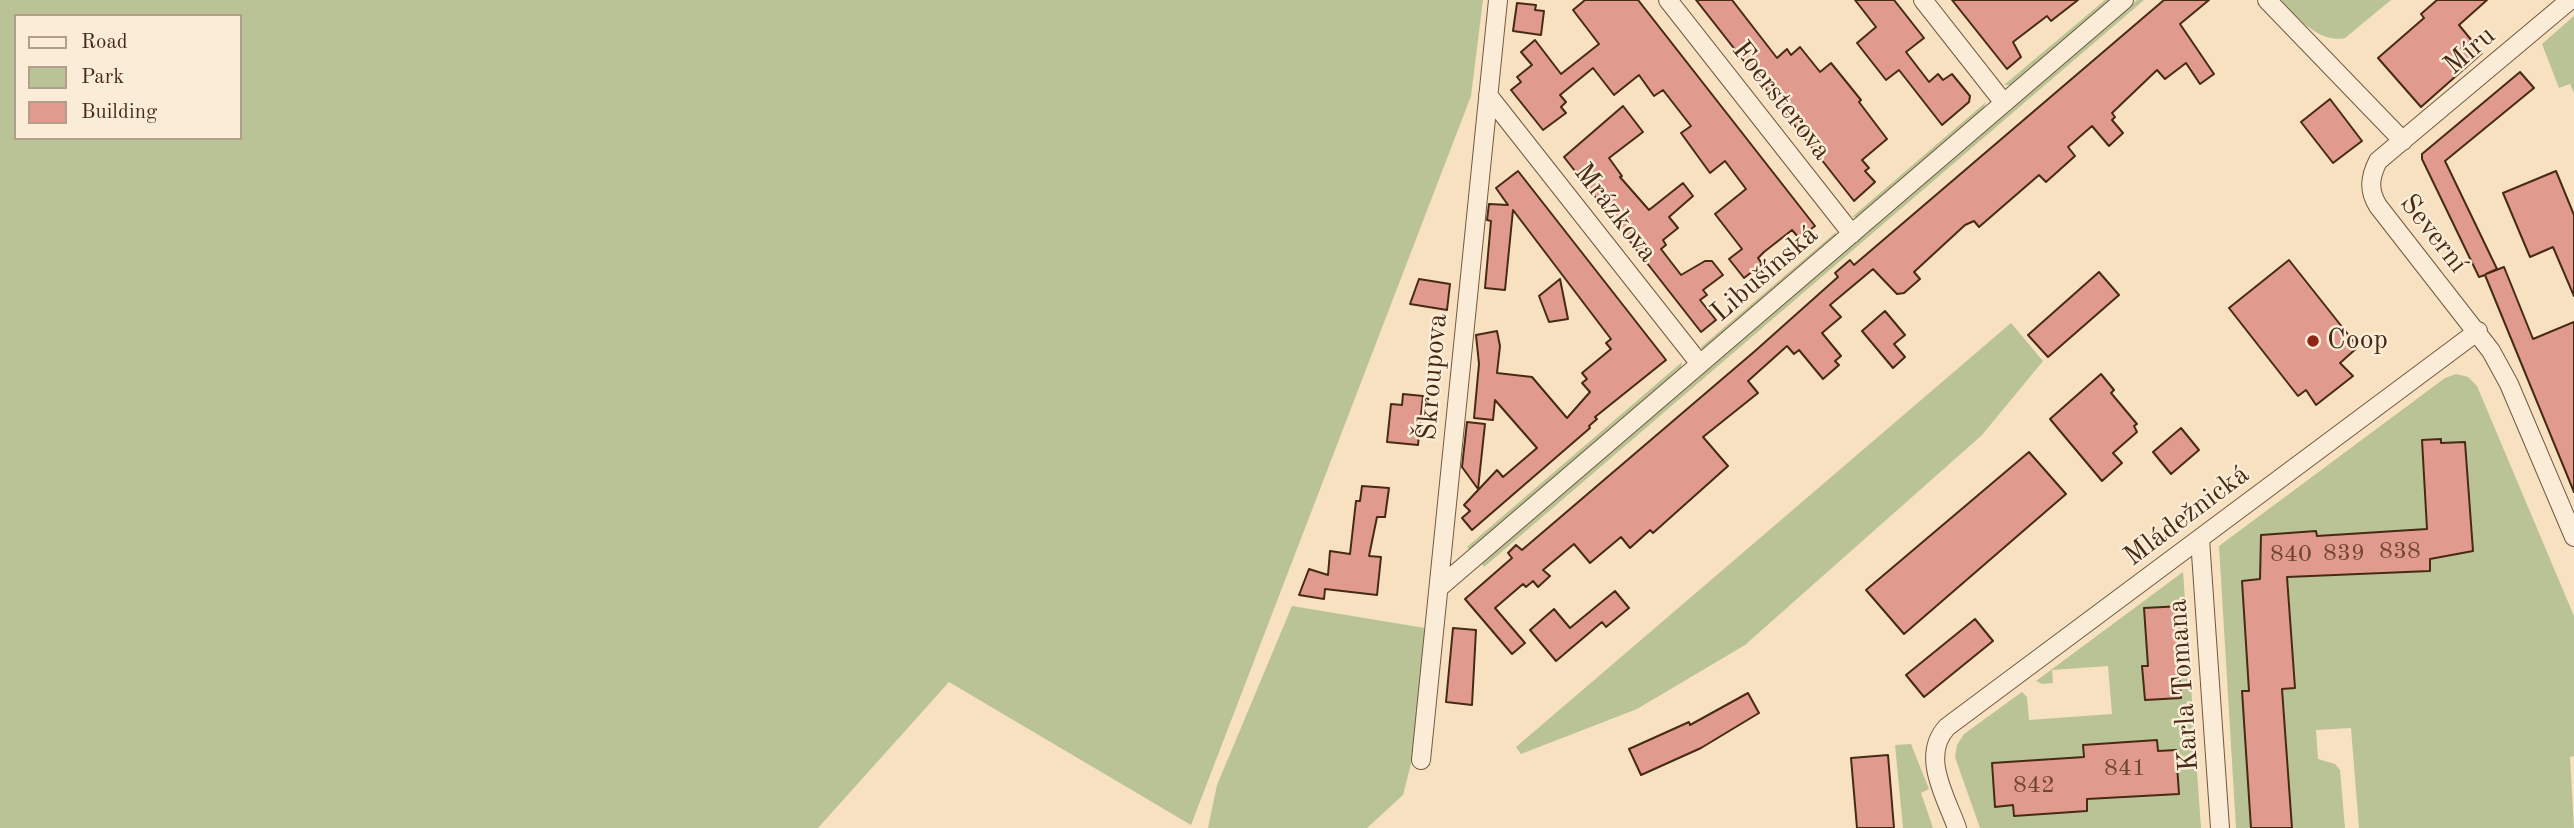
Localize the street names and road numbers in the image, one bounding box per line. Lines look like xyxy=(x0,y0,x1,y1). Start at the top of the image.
street label: Míru xyxy=(2437,19,2503,83)
street label: Foersterova xyxy=(1724,35,1838,167)
street label: Mrázkova xyxy=(1566,157,1664,269)
street label: Severní xyxy=(2392,188,2474,280)
street label: Libušínská xyxy=(1705,218,1825,330)
street label: Škroupova xyxy=(1411,312,1455,442)
street label: Mládežnická xyxy=(2118,458,2256,574)
street label: Karla Tomana xyxy=(2161,598,2207,772)

